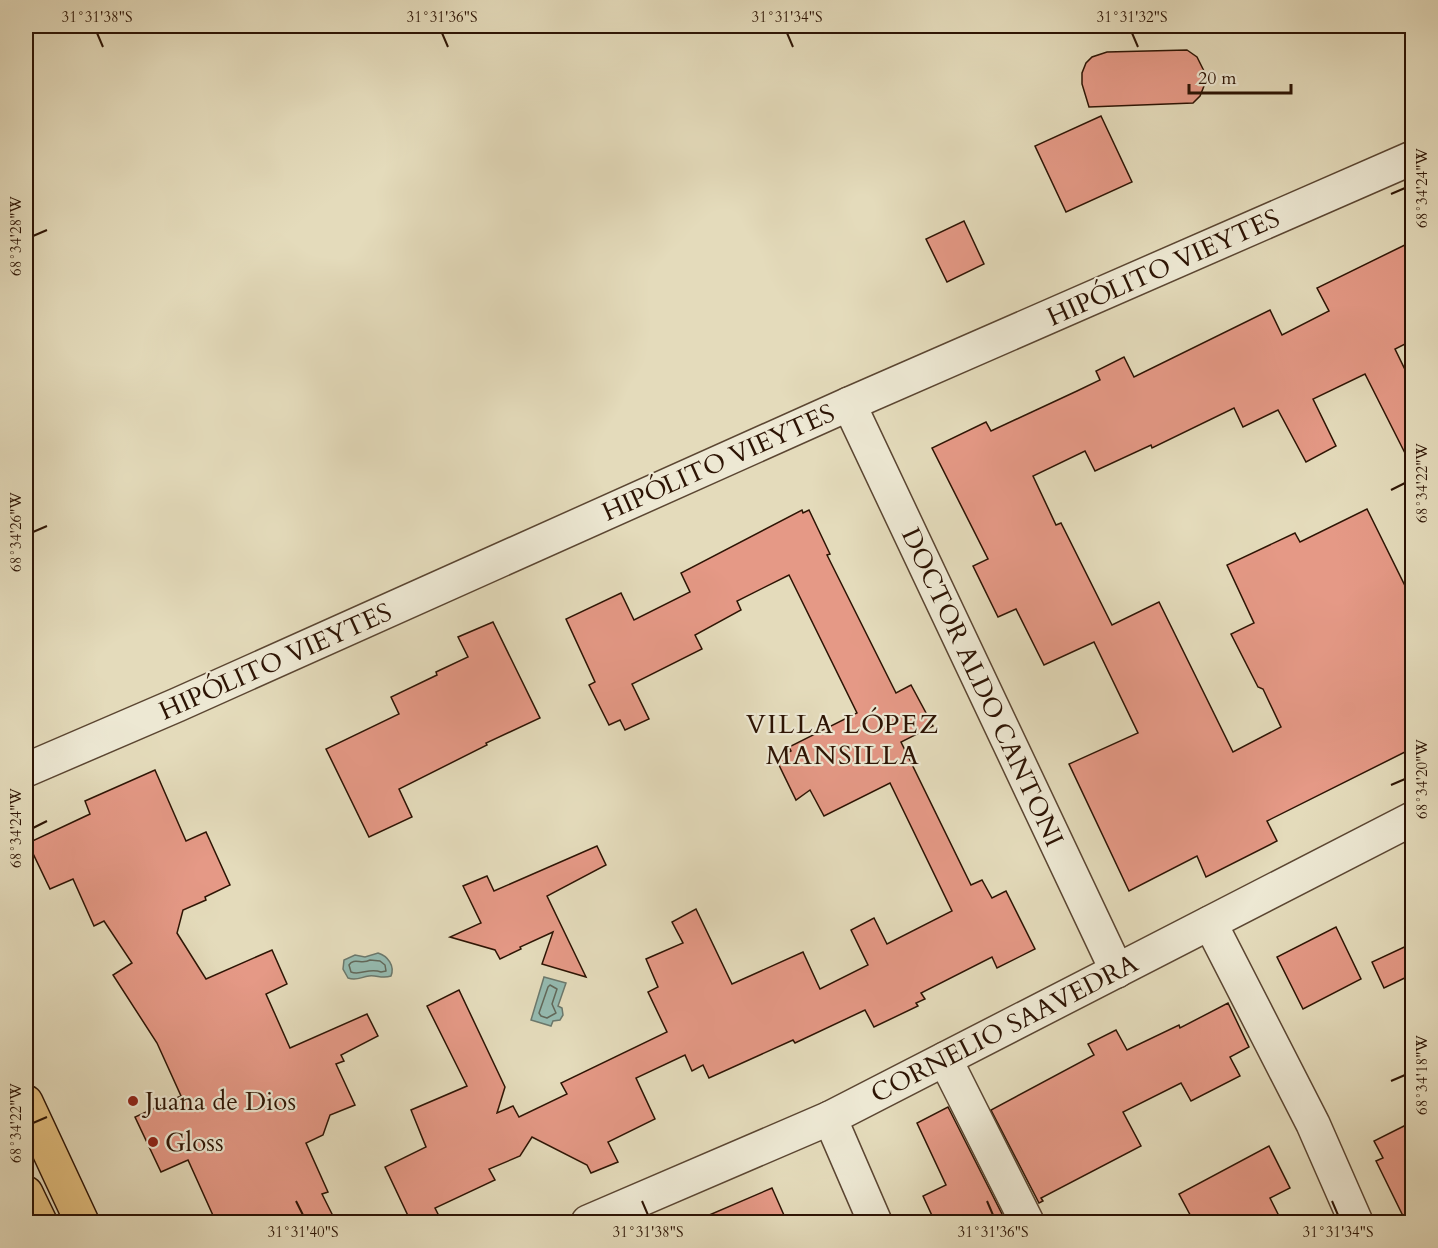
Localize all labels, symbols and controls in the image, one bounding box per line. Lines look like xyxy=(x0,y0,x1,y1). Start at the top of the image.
text: 31°31'38"S xyxy=(62,7,132,27)
text: 31°31'36"S xyxy=(407,7,477,27)
text: 31°31'34"S xyxy=(752,7,822,27)
text: 31°31'32"S xyxy=(1097,7,1167,27)
scale bar xyxy=(1189,57,1291,95)
text: 20 m xyxy=(1198,66,1237,91)
text: 68°34'24"W xyxy=(1412,148,1432,228)
text: 68°34'28"W xyxy=(6,196,26,276)
street label: HIPÓLITO VIEYTES xyxy=(1041,200,1285,334)
street label: HIPÓLITO VIEYTES xyxy=(596,395,840,529)
text: 68°34'22"W xyxy=(1412,443,1432,523)
text: 68°34'26"W xyxy=(6,492,26,572)
street label: DOCTOR ALDO CANTONI xyxy=(893,522,1072,852)
street label: HIPÓLITO VIEYTES xyxy=(153,594,397,728)
district label: VILLA LÓPEZ MANSILLA xyxy=(746,706,940,774)
text: 68°34'20"W xyxy=(1412,739,1432,819)
text: 68°34'24"W xyxy=(6,788,26,868)
street label: CORNELIO SAAVEDRA xyxy=(865,946,1144,1111)
text: 68°34'18"W xyxy=(1412,1035,1432,1115)
text: 68°34'22"W xyxy=(6,1083,26,1163)
place label: Juana de Dios xyxy=(141,1084,296,1119)
marker: Juana de Dios xyxy=(126,1094,140,1108)
place label: Gloss xyxy=(165,1125,224,1160)
marker: Gloss xyxy=(146,1135,160,1149)
text: 31°31'40"S xyxy=(268,1222,338,1242)
text: 31°31'38"S xyxy=(613,1222,683,1242)
text: 31°31'36"S xyxy=(958,1222,1028,1242)
text: 31°31'34"S xyxy=(1303,1222,1373,1242)

